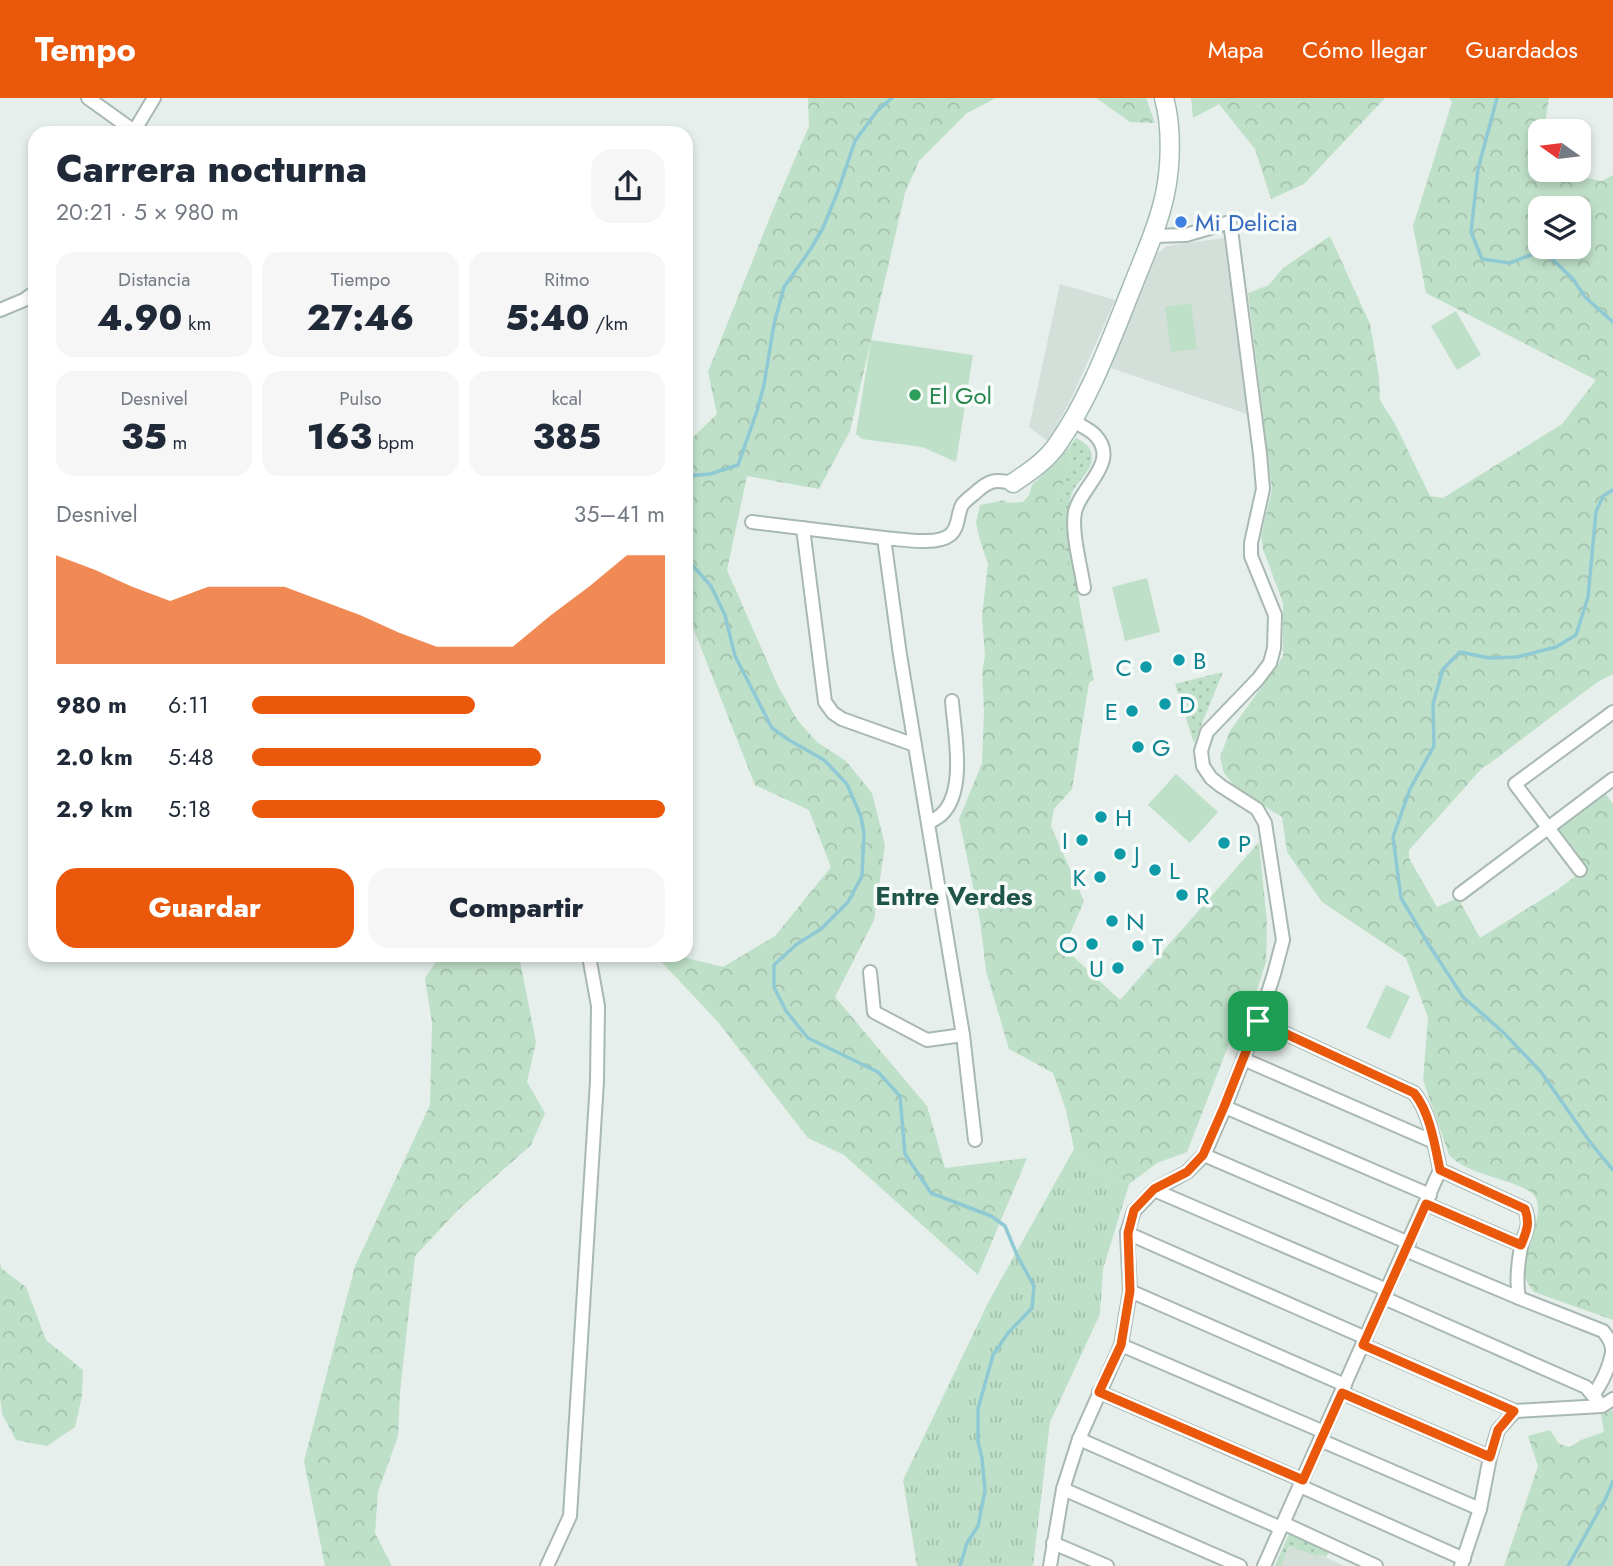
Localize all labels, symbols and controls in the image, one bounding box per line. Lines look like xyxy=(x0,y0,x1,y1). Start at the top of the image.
text: Tempo xyxy=(35,26,136,73)
text: Mapa xyxy=(1208,32,1264,67)
text: Cómo llegar xyxy=(1302,32,1427,67)
text: Guardados xyxy=(1465,32,1578,67)
north arrow xyxy=(1528,119,1591,182)
map controls xyxy=(1528,119,1591,259)
text: Carrera nocturna xyxy=(56,141,367,196)
button: share xyxy=(591,149,665,223)
text: 20:21 · 5 × 980 m xyxy=(56,195,239,229)
button: layers xyxy=(1528,196,1591,259)
place label: Mi Delicia xyxy=(1195,205,1298,240)
marker: Mi Delicia xyxy=(1173,214,1189,230)
text: Distancia xyxy=(118,266,190,293)
text: Tiempo xyxy=(331,266,390,293)
text: Ritmo xyxy=(544,266,589,293)
text: 4.90 xyxy=(97,293,182,343)
text: 27:46 xyxy=(307,293,414,343)
text: 5:40 xyxy=(505,293,590,343)
text: km xyxy=(182,310,211,337)
text: /km xyxy=(590,310,628,337)
place label: El Gol xyxy=(929,378,992,413)
text: Desnivel xyxy=(120,385,188,412)
text: Pulso xyxy=(339,385,382,412)
text: kcal xyxy=(551,385,582,412)
marker: El Gol xyxy=(907,387,923,403)
text: 35 xyxy=(121,412,167,462)
text: 163 xyxy=(307,412,372,462)
text: 385 xyxy=(532,412,601,462)
text: m xyxy=(167,429,187,456)
text: bpm xyxy=(372,429,414,456)
text: Desnivel xyxy=(56,497,138,531)
text: 35–41 m xyxy=(574,497,665,531)
place label: B xyxy=(1193,643,1206,678)
place label: C xyxy=(1116,650,1132,685)
marker: B xyxy=(1171,652,1187,668)
marker: C xyxy=(1138,659,1154,675)
place label: D xyxy=(1179,687,1195,722)
text: 980 m xyxy=(56,688,127,722)
text: 6:11 xyxy=(168,688,209,722)
place label: E xyxy=(1105,694,1118,729)
marker: D xyxy=(1157,696,1173,712)
marker: E xyxy=(1124,703,1140,719)
place label: G xyxy=(1152,730,1171,765)
marker: G xyxy=(1130,739,1146,755)
text: 2.0 km xyxy=(56,740,133,774)
text: 5:48 xyxy=(168,740,214,774)
text: 2.9 km xyxy=(56,792,133,826)
text: 5:18 xyxy=(168,792,211,826)
place label: H xyxy=(1115,800,1132,835)
marker: H xyxy=(1093,809,1109,825)
place label: I xyxy=(1062,823,1068,858)
place label: P xyxy=(1238,826,1251,861)
marker: I xyxy=(1074,832,1090,848)
marker: P xyxy=(1216,835,1232,851)
place label: J xyxy=(1131,837,1140,872)
marker: J xyxy=(1112,846,1128,862)
place label: L xyxy=(1169,853,1180,888)
place label: K xyxy=(1072,860,1086,895)
marker: L xyxy=(1147,862,1163,878)
button: Guardar xyxy=(56,868,354,948)
button: Compartir xyxy=(368,868,665,948)
marker: K xyxy=(1092,869,1108,885)
district label: Entre Verdes xyxy=(875,877,1033,915)
place label: R xyxy=(1196,878,1210,913)
marker: R xyxy=(1174,887,1190,903)
place label: N xyxy=(1126,904,1145,939)
marker: N xyxy=(1104,913,1120,929)
place label: O xyxy=(1059,927,1078,962)
place label: T xyxy=(1152,929,1163,964)
marker: O xyxy=(1084,936,1100,952)
marker: T xyxy=(1130,938,1146,954)
place label: U xyxy=(1089,951,1104,986)
marker: U xyxy=(1110,960,1126,976)
pin xyxy=(1228,991,1288,1051)
icon: arrive xyxy=(1239,1002,1277,1040)

